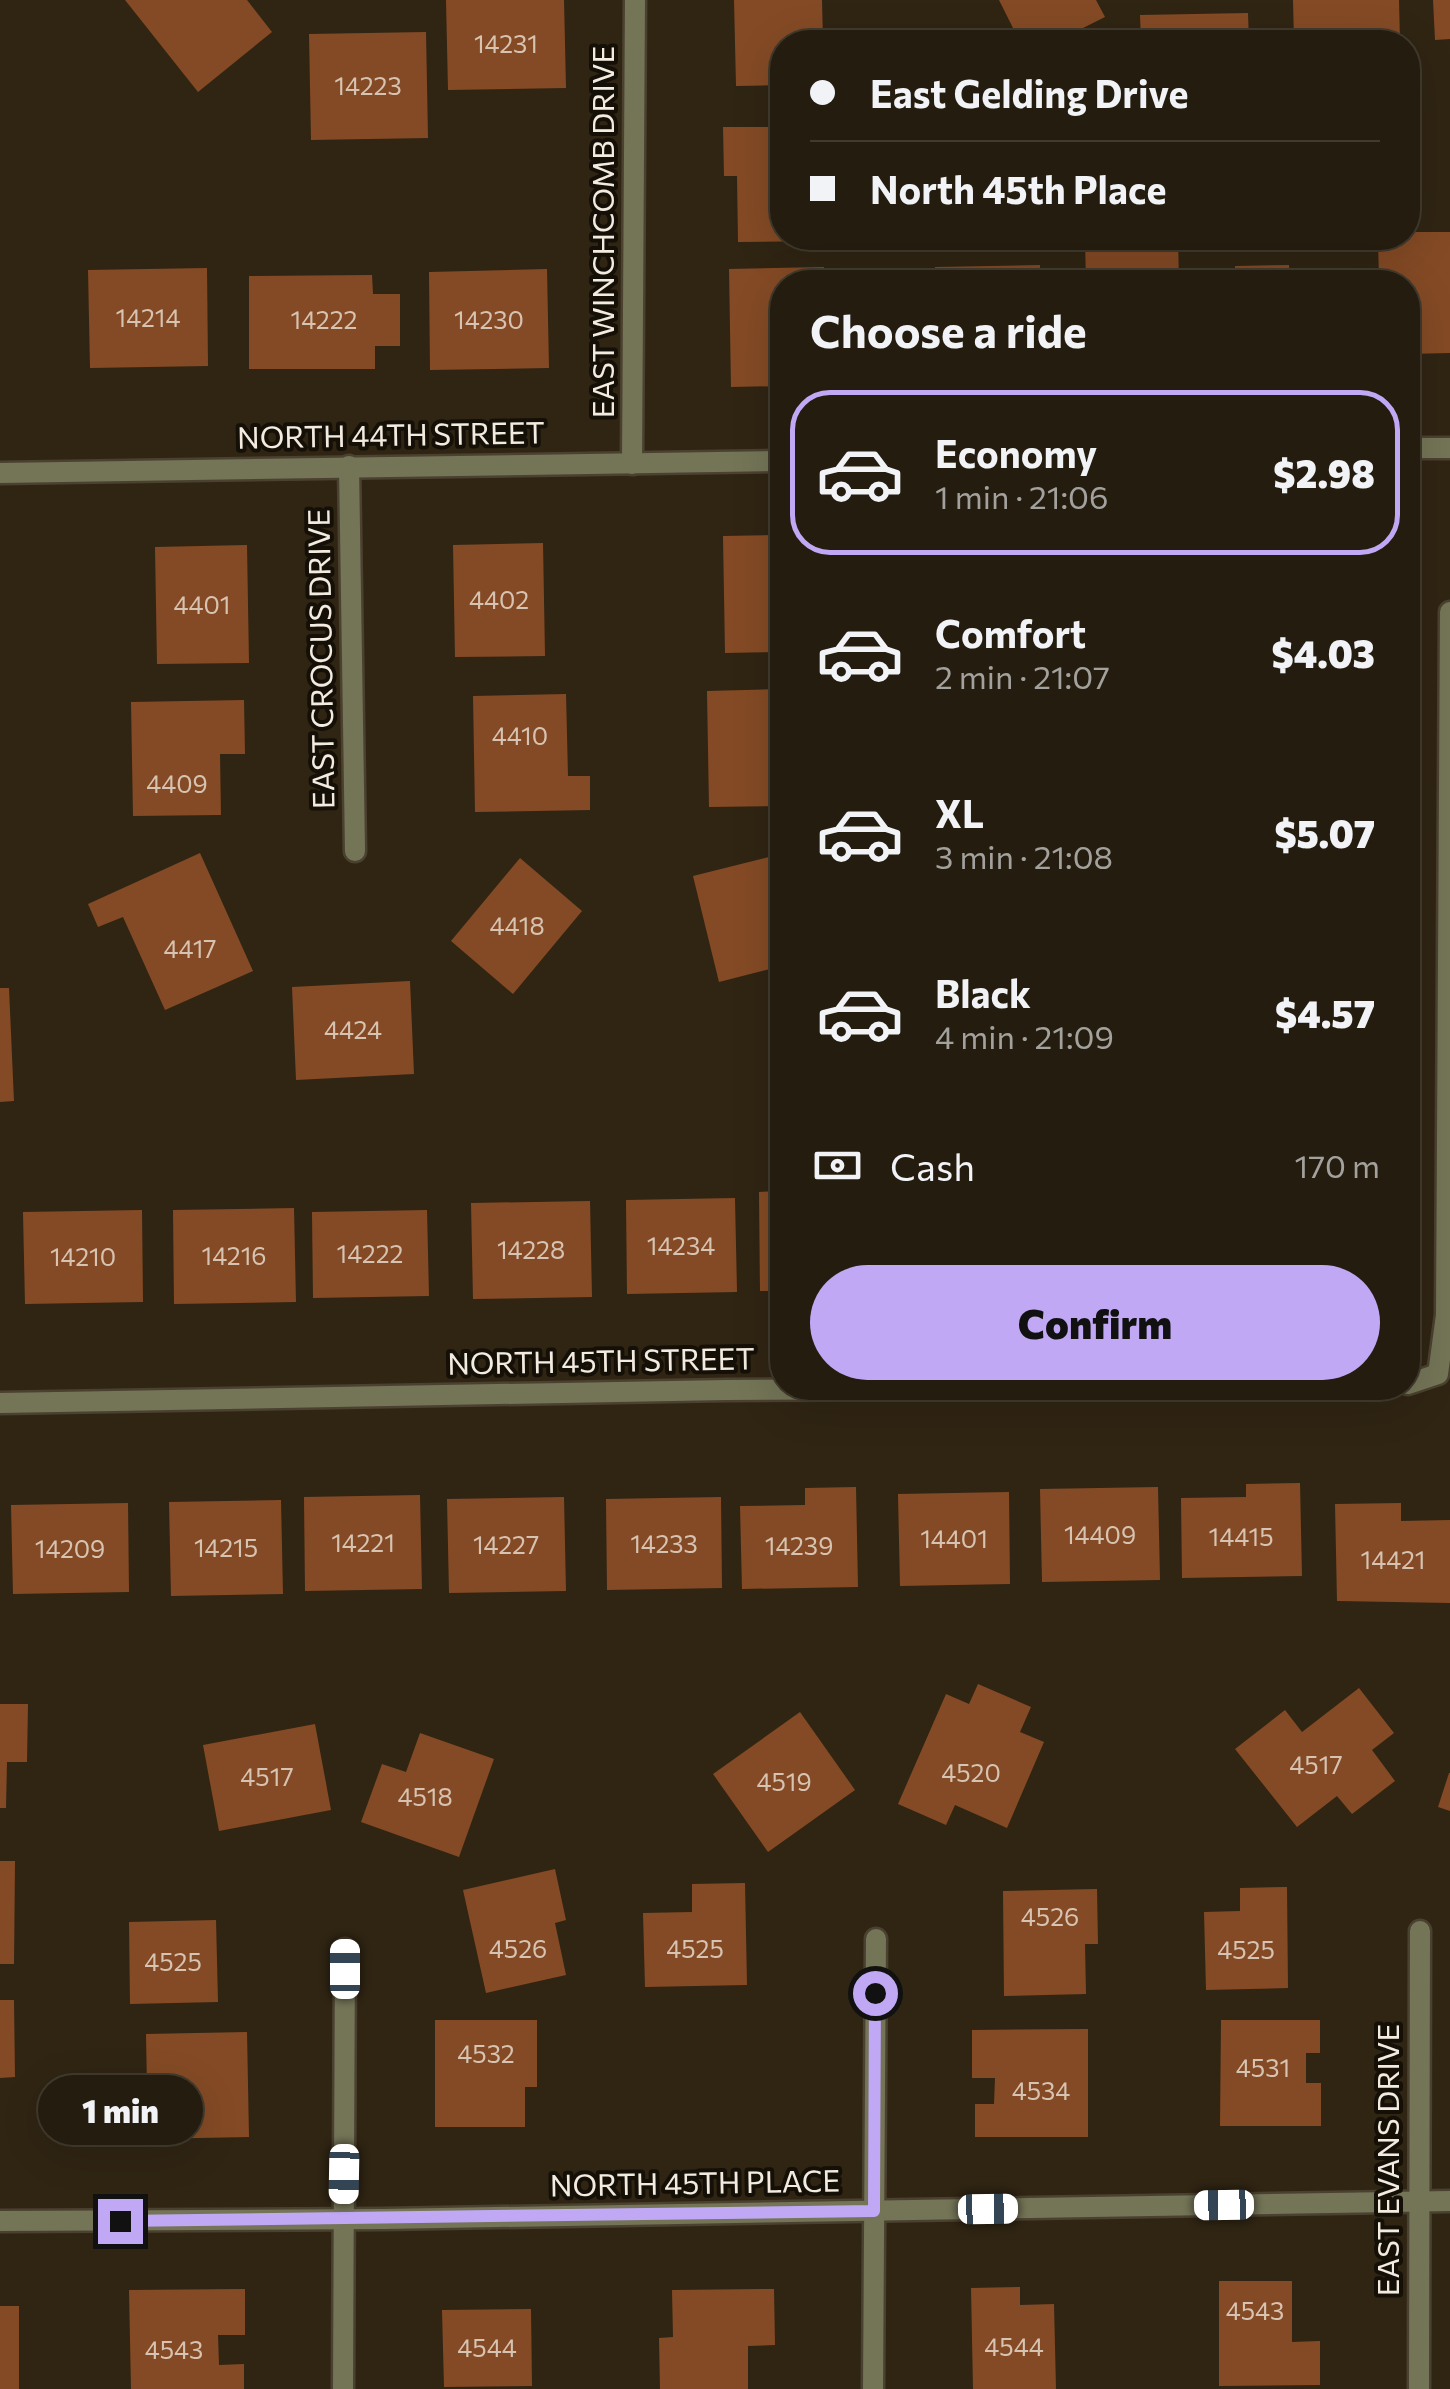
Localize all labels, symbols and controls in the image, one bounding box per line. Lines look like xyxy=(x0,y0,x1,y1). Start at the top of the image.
house number: 14231 xyxy=(474,28,538,58)
street label: EAST WINCHCOMB DRIVE xyxy=(583,46,620,418)
text: East Gelding Drive xyxy=(870,69,1188,116)
house number: 14223 xyxy=(334,70,402,100)
text: North 45th Place xyxy=(870,165,1166,212)
house number: 14214 xyxy=(116,302,180,332)
text: Choose a ride xyxy=(810,302,1087,357)
house number: 14222 xyxy=(291,304,357,334)
house number: 14230 xyxy=(454,304,524,334)
street label: NORTH 44TH STREET xyxy=(237,412,545,455)
icon: car xyxy=(815,428,905,518)
text: Economy xyxy=(935,429,1097,476)
text: $2.98 xyxy=(1273,449,1375,496)
text: 1 min · 21:06 xyxy=(935,476,1108,516)
street label: EAST CROCUS DRIVE xyxy=(298,509,341,809)
house number: 4402 xyxy=(469,584,529,614)
house number: 4401 xyxy=(173,589,231,619)
icon: car xyxy=(815,608,905,698)
text: Comfort xyxy=(935,609,1086,656)
text: $4.03 xyxy=(1272,629,1375,676)
text: 2 min · 21:07 xyxy=(935,656,1110,696)
house number: 4410 xyxy=(492,720,548,750)
house number: 4409 xyxy=(146,768,208,798)
icon: car xyxy=(815,788,905,878)
text: XL xyxy=(935,789,984,836)
text: $5.07 xyxy=(1274,809,1375,856)
text: 3 min · 21:08 xyxy=(935,836,1113,876)
house number: 4418 xyxy=(489,910,545,940)
house number: 4417 xyxy=(163,933,217,963)
icon: car xyxy=(815,968,905,1058)
text: Black xyxy=(935,969,1031,1016)
text: $4.57 xyxy=(1275,989,1375,1036)
house number: 4424 xyxy=(324,1014,382,1044)
text: 4 min · 21:09 xyxy=(935,1016,1114,1056)
icon: cash xyxy=(810,1138,865,1193)
text: Cash xyxy=(890,1142,975,1189)
text: 170 m xyxy=(1295,1145,1380,1185)
house number: 14234 xyxy=(647,1230,715,1260)
house number: 14228 xyxy=(497,1234,565,1264)
house number: 14222 xyxy=(337,1238,403,1268)
house number: 14216 xyxy=(201,1240,267,1270)
house number: 14210 xyxy=(50,1241,116,1271)
button: Confirm xyxy=(810,1265,1380,1380)
street label: NORTH 45TH STREET xyxy=(447,1338,755,1381)
house number: 14409 xyxy=(1064,1519,1136,1549)
house number: 14415 xyxy=(1209,1521,1274,1551)
house number: 14401 xyxy=(920,1523,988,1553)
house number: 14221 xyxy=(331,1527,395,1557)
house number: 14233 xyxy=(630,1528,698,1558)
house number: 14227 xyxy=(473,1529,539,1559)
house number: 14239 xyxy=(765,1530,833,1560)
house number: 14215 xyxy=(194,1532,258,1562)
house number: 14209 xyxy=(35,1533,105,1563)
house number: 14421 xyxy=(1361,1544,1425,1574)
house number: 4517 xyxy=(1289,1749,1343,1779)
house number: 4520 xyxy=(941,1757,1001,1787)
house number: 4517 xyxy=(240,1761,294,1791)
house number: 4519 xyxy=(756,1766,812,1796)
house number: 4518 xyxy=(397,1781,453,1811)
house number: 4526 xyxy=(1021,1901,1079,1931)
house number: 4526 xyxy=(489,1933,547,1963)
house number: 4525 xyxy=(666,1933,724,1963)
house number: 4525 xyxy=(1217,1934,1275,1964)
car xyxy=(330,1939,360,1999)
house number: 4525 xyxy=(144,1946,202,1976)
route start xyxy=(853,1971,898,2016)
street label: EAST EVANS DRIVE xyxy=(1368,2024,1405,2296)
house number: 4532 xyxy=(457,2038,515,2068)
house number: 4531 xyxy=(1236,2052,1290,2082)
house number: 4534 xyxy=(1012,2075,1070,2105)
callout: 1 min xyxy=(38,2076,202,2146)
text: 1 min xyxy=(82,2090,159,2130)
car xyxy=(328,2144,360,2204)
street label: NORTH 45TH PLACE xyxy=(550,2160,840,2203)
car xyxy=(1194,2189,1254,2221)
car xyxy=(958,2193,1018,2225)
route end xyxy=(98,2199,143,2244)
house number: 4543 xyxy=(1226,2295,1284,2325)
house number: 4544 xyxy=(984,2331,1044,2361)
house number: 4544 xyxy=(457,2332,517,2362)
house number: 4543 xyxy=(145,2334,203,2364)

